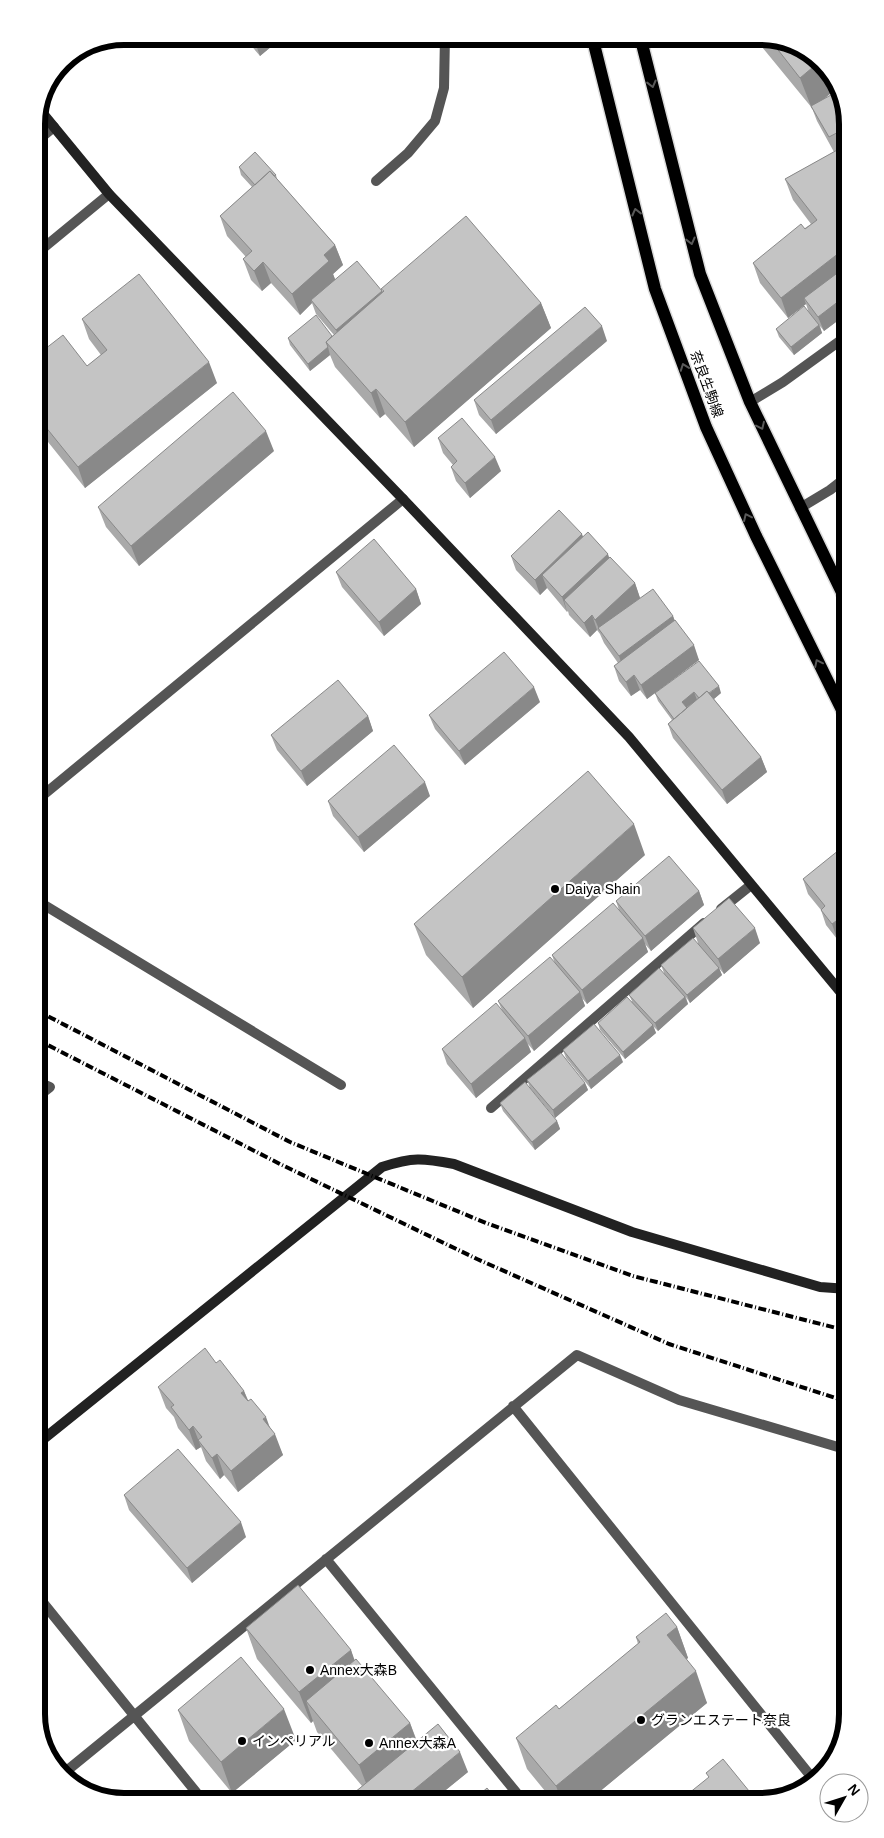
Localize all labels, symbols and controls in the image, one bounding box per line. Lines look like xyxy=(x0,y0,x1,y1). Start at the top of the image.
one-way arrow xyxy=(646,79,657,88)
one-way arrow xyxy=(631,208,642,217)
one-way arrow xyxy=(686,237,696,245)
street label: 奈良生駒線 xyxy=(688,348,726,420)
one-way arrow xyxy=(680,364,690,372)
one-way arrow xyxy=(755,421,765,430)
one-way arrow xyxy=(743,513,754,522)
one-way arrow xyxy=(814,659,825,668)
place label: Daiya Shain xyxy=(565,881,641,897)
marker: Daiya Shain xyxy=(549,883,561,895)
place label: Annex大森B xyxy=(320,1662,397,1678)
marker: Annex大森B xyxy=(304,1664,316,1676)
place label: グランエステート奈良 xyxy=(651,1712,791,1728)
marker: グランエステート奈良 xyxy=(635,1714,647,1726)
place label: インペリアル xyxy=(252,1733,336,1749)
marker: インペリアル xyxy=(236,1735,248,1747)
place label: Annex大森A xyxy=(379,1735,457,1751)
marker: Annex大森A xyxy=(363,1737,375,1749)
north arrow xyxy=(819,1773,869,1823)
text: N xyxy=(845,1781,864,1799)

